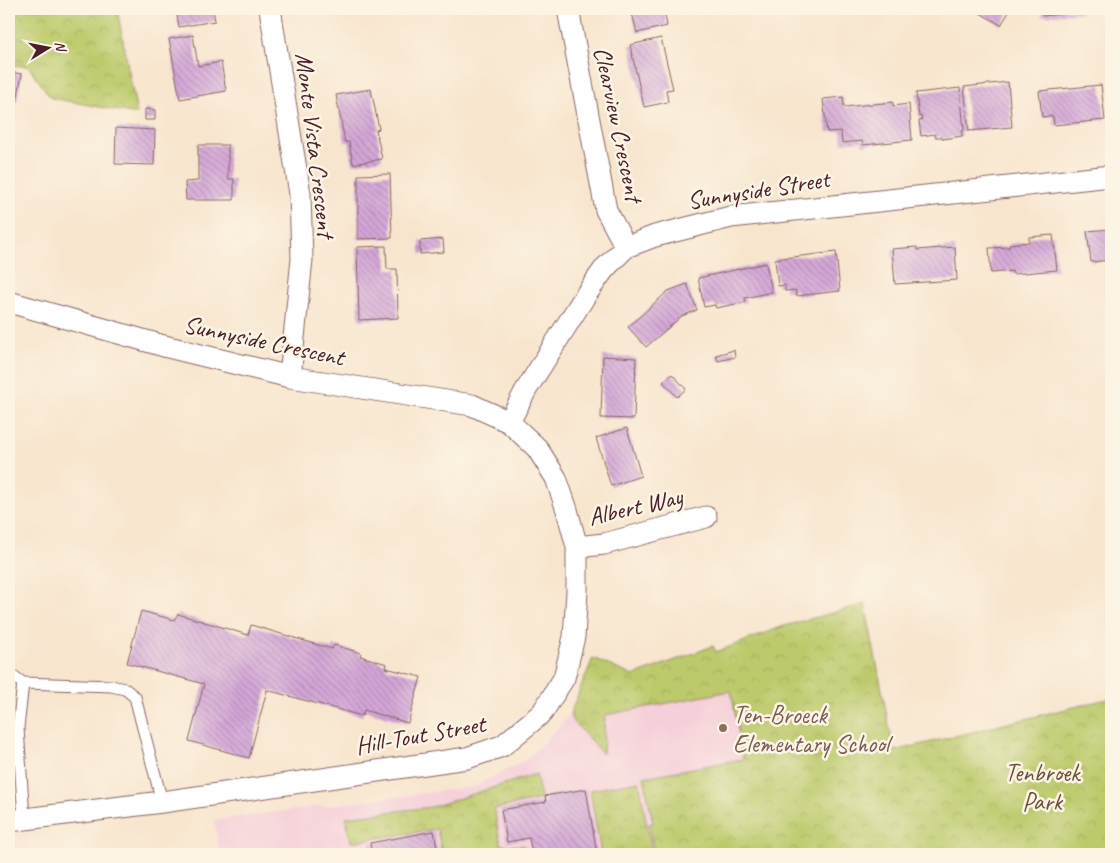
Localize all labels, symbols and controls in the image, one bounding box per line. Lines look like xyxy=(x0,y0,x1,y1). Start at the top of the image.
north arrow xyxy=(22,22,72,72)
text: N xyxy=(51,40,70,54)
street label: Clearview Crescent xyxy=(586,44,651,208)
street label: Monte Vista Crescent xyxy=(288,51,343,243)
street label: Sunnyside Street xyxy=(685,163,834,217)
street label: Sunnyside Crescent xyxy=(181,308,349,374)
street label: Albert Way xyxy=(585,480,687,533)
place label: Ten-Broeck Elementary School xyxy=(733,699,894,760)
street label: Hill-Tout Street xyxy=(353,707,490,762)
marker: Ten-Broeck Elementary School xyxy=(717,722,729,734)
park label: Tenbroek Park xyxy=(1005,757,1081,818)

